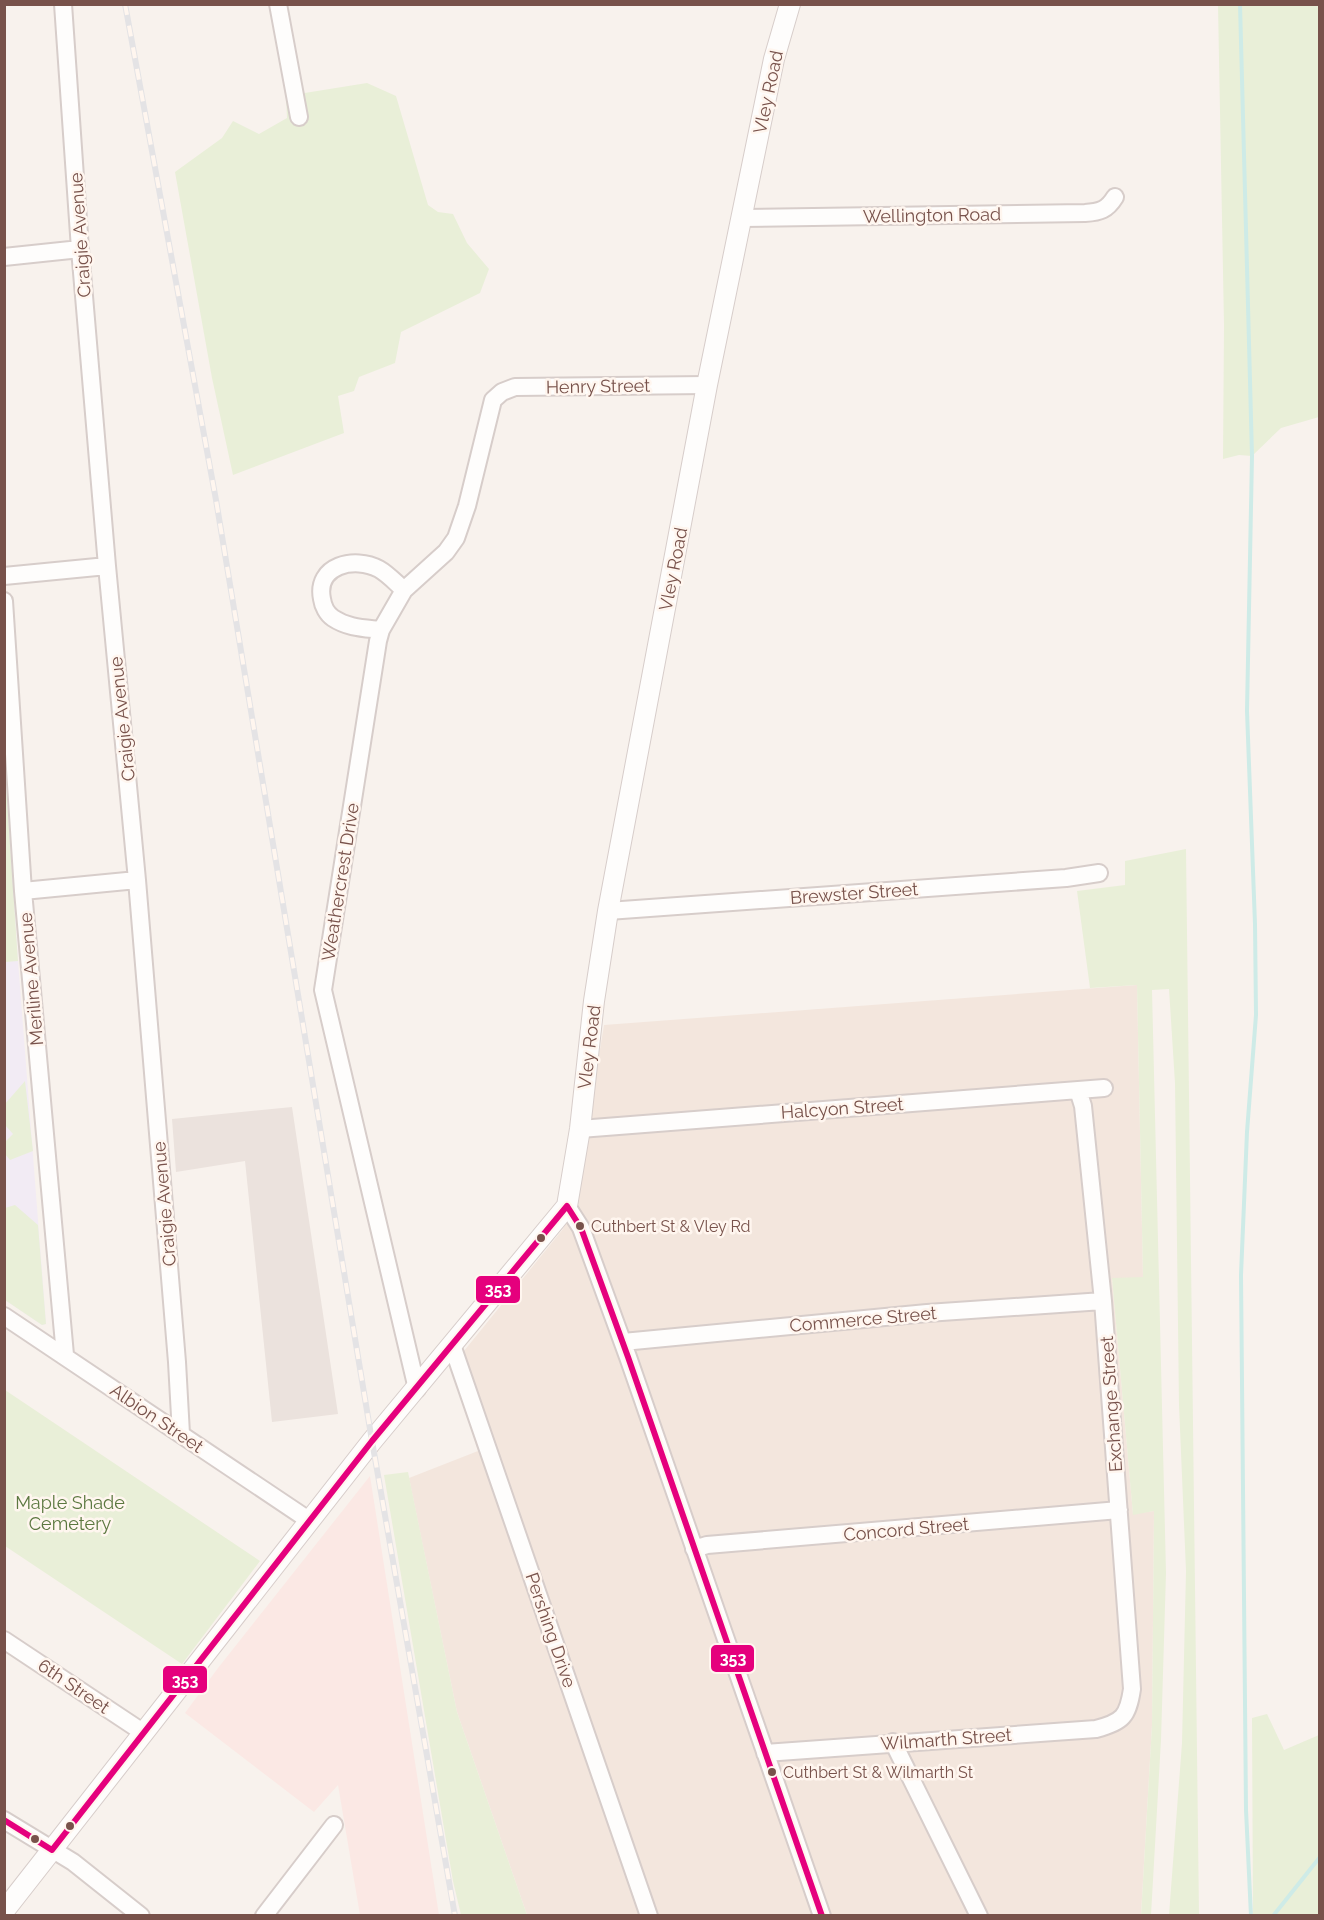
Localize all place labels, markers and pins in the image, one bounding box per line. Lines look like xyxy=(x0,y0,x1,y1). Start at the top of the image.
place label: Cuthbert St & Vley Rd xyxy=(591,1217,751,1236)
marker: Cuthbert St & Vley Rd xyxy=(574,1220,586,1232)
unlabelled marker xyxy=(535,1232,547,1244)
place label: Cuthbert St & Wilmarth St xyxy=(783,1763,974,1782)
marker: Cuthbert St & Wilmarth St xyxy=(766,1766,778,1778)
unlabelled marker xyxy=(64,1820,76,1832)
unlabelled marker xyxy=(29,1833,41,1845)

